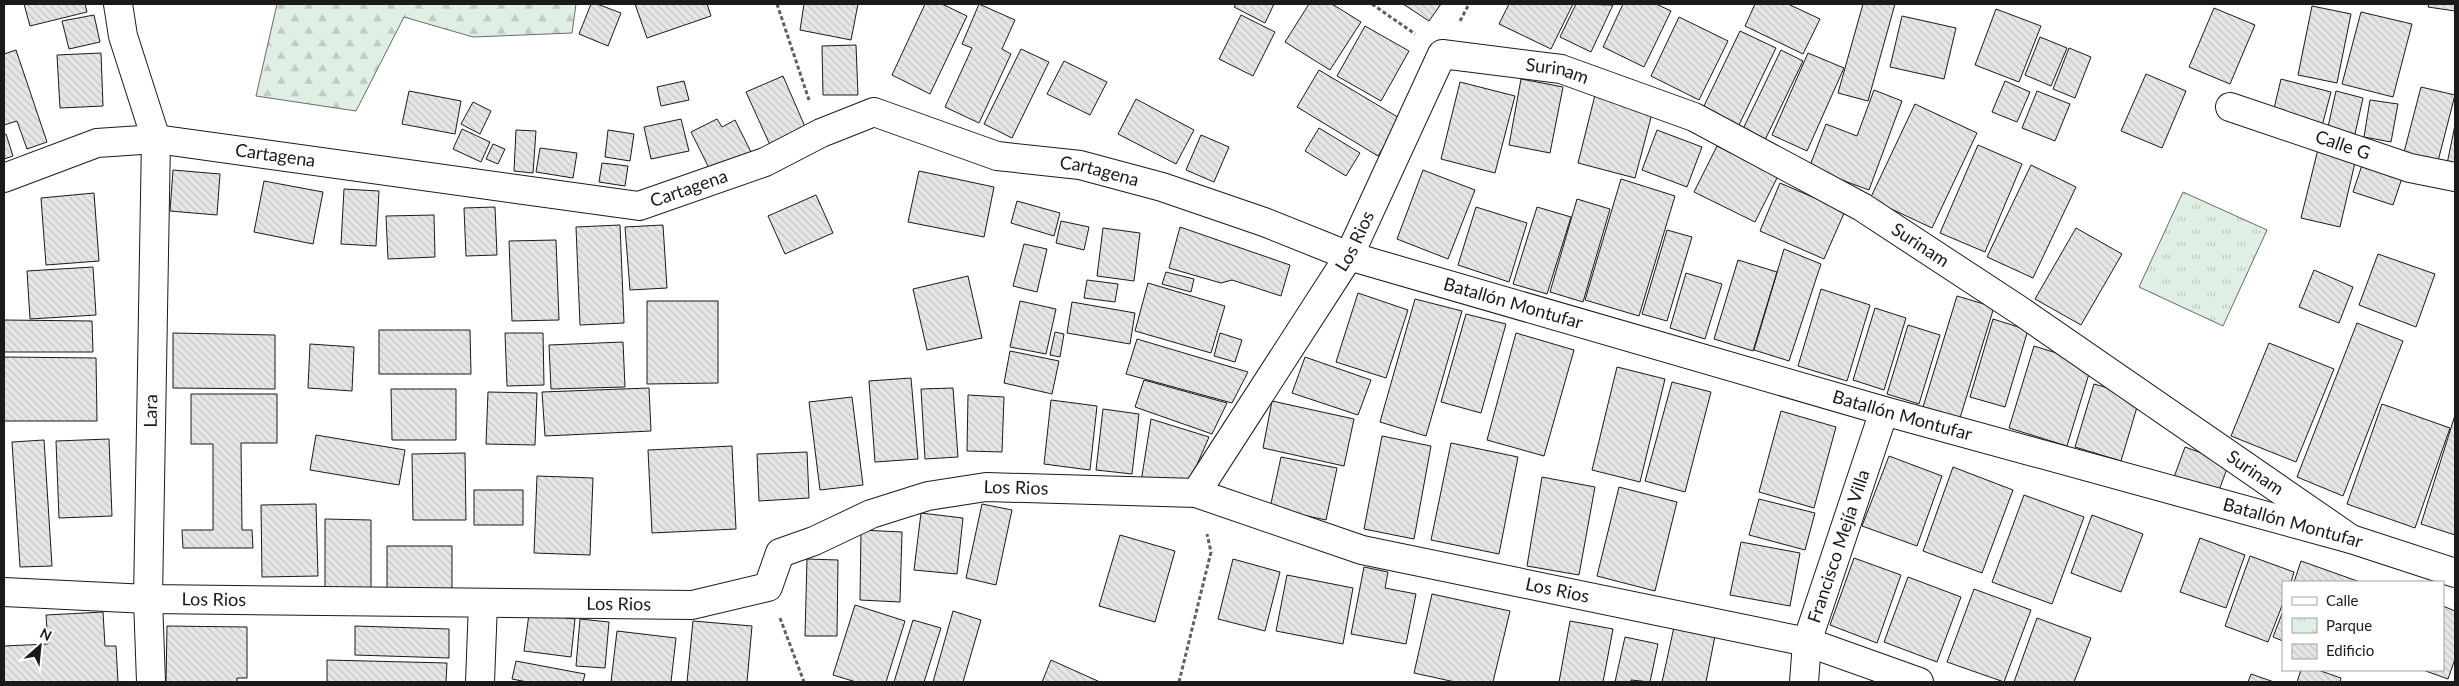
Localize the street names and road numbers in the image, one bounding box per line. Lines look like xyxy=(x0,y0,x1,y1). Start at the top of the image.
street label: Surinam xyxy=(1524,53,1592,88)
street label: Calle G xyxy=(2313,125,2373,164)
street label: Cartagena xyxy=(234,138,317,171)
street label: Cartagena xyxy=(1059,151,1142,190)
street label: Cartagena xyxy=(647,164,730,211)
street label: Los Rios xyxy=(1330,207,1378,275)
street label: Surinam xyxy=(1888,217,1954,271)
street label: Batallón Montufar xyxy=(1441,272,1586,333)
street label: Batallón Montufar xyxy=(1830,385,1975,445)
street label: Lara xyxy=(139,394,161,428)
street label: Surinam xyxy=(2223,445,2288,499)
street label: Francisco Mejía Villa xyxy=(1802,466,1874,626)
street label: Los Rios xyxy=(983,475,1049,499)
street label: Batallón Montufar xyxy=(2221,492,2366,552)
street label: Los Rios xyxy=(1524,572,1592,607)
street label: Los Rios xyxy=(181,587,247,610)
street label: Los Rios xyxy=(586,592,651,615)

